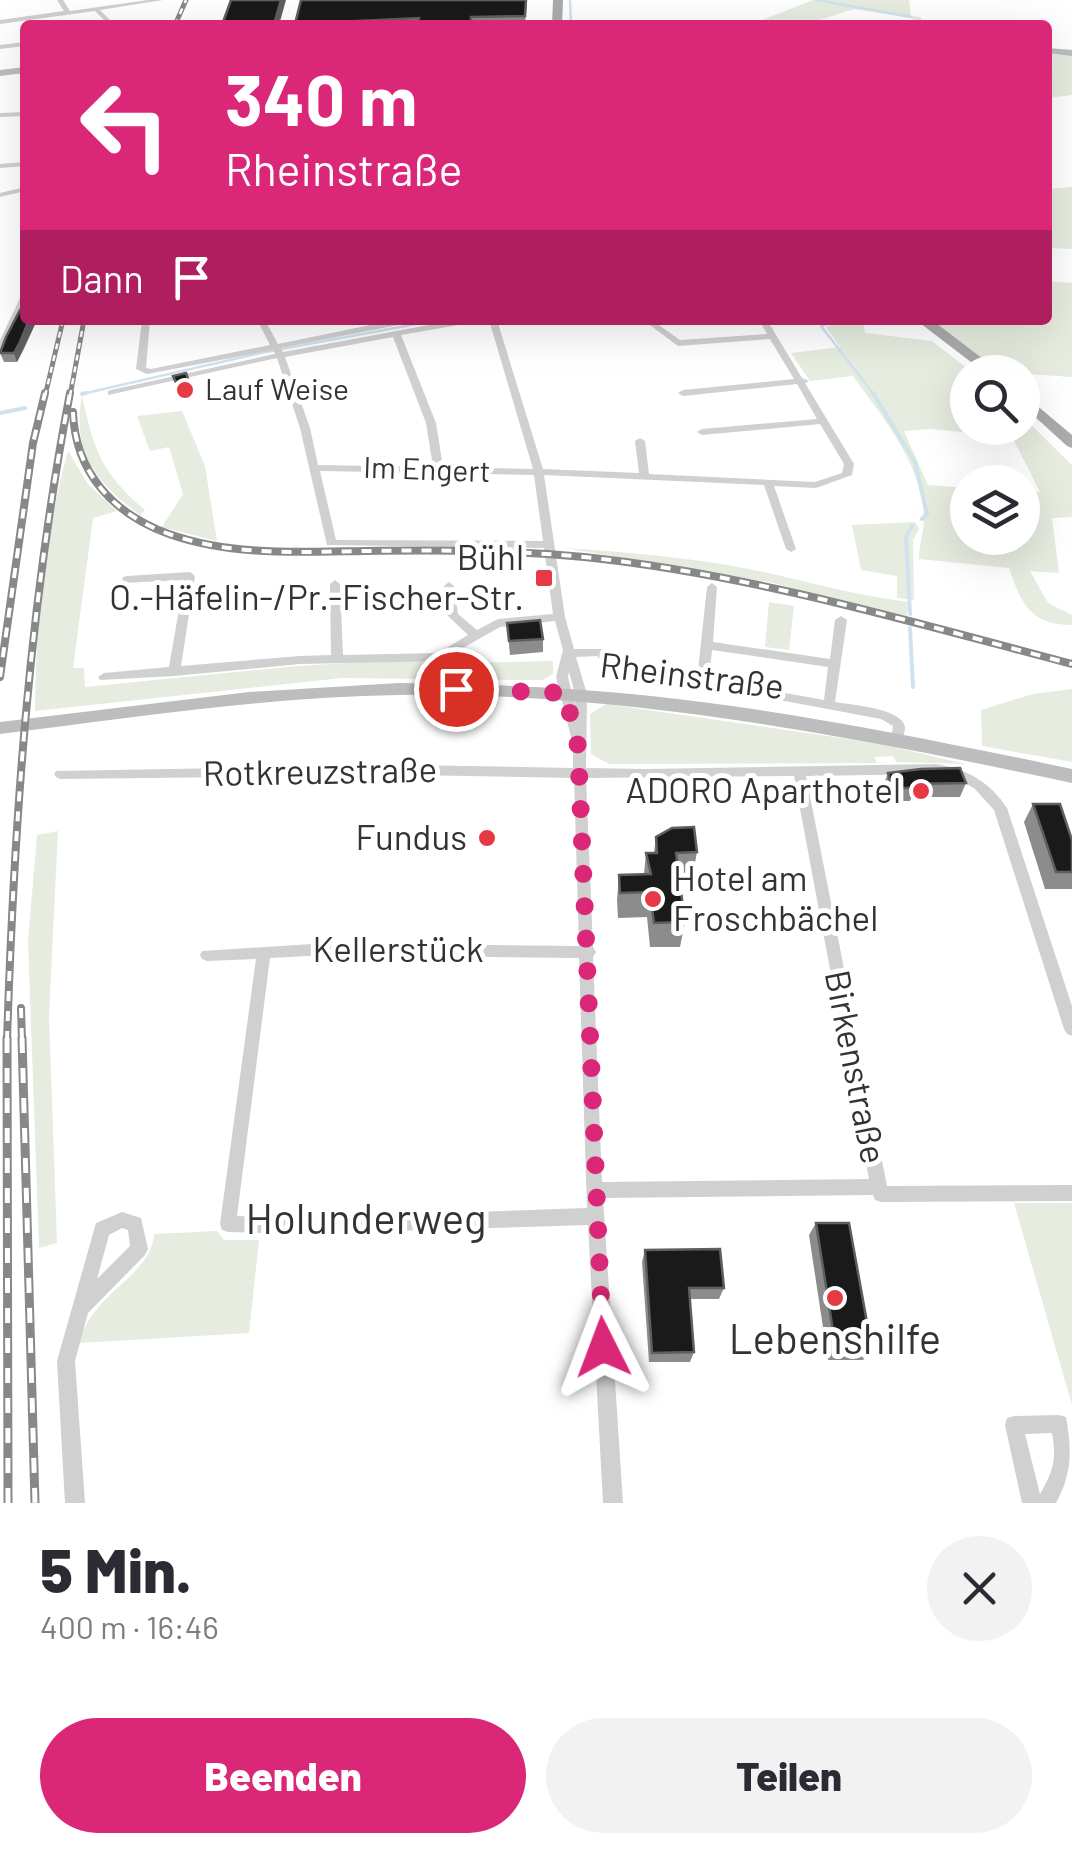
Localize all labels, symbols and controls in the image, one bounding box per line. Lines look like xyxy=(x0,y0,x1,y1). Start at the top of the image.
text: 340 m xyxy=(225,56,418,140)
icon: left xyxy=(60,60,190,190)
text: Rheinstraße xyxy=(225,141,463,195)
icon: arrive xyxy=(164,250,219,305)
text: Dann xyxy=(60,255,144,301)
map controls xyxy=(950,355,1040,555)
button: search xyxy=(950,355,1040,445)
place label: Lauf Weise xyxy=(205,370,349,406)
marker: Lauf Weise xyxy=(174,379,196,401)
street label: Im Engert xyxy=(363,448,491,488)
button: layers xyxy=(950,465,1040,555)
place label: Bühl O.-Häfelin-/Pr.-Fischer-Str. xyxy=(109,535,524,617)
marker: Bühl O.-Häfelin-/Pr.-Fischer-Str. xyxy=(533,567,555,589)
street label: Rheinstraße xyxy=(598,642,786,706)
pin xyxy=(414,647,499,732)
icon: arrive xyxy=(429,662,484,717)
street label: Rotkreuzstraße xyxy=(202,747,437,793)
place label: ADORO Aparthotel xyxy=(625,768,901,810)
marker: ADORO Aparthotel xyxy=(910,780,932,802)
place label: Fundus xyxy=(356,815,467,857)
marker: Fundus xyxy=(476,827,498,849)
place label: Hotel am Froschbächel xyxy=(673,856,878,938)
marker: Hotel am Froschbächel xyxy=(642,888,664,910)
street label: Kellerstück xyxy=(312,927,484,969)
street label: Birkenstraße xyxy=(818,966,896,1167)
street label: Holunderweg xyxy=(245,1192,487,1243)
marker: Lebenshilfe xyxy=(824,1287,846,1309)
position arrow xyxy=(551,1295,655,1399)
place label: Lebenshilfe xyxy=(729,1312,941,1362)
text: 5 Min. xyxy=(40,1533,192,1605)
button: close xyxy=(927,1536,1032,1641)
text: 400 m · 16:46 xyxy=(40,1607,219,1645)
button: Beenden xyxy=(40,1718,526,1833)
button: Teilen xyxy=(546,1718,1032,1833)

